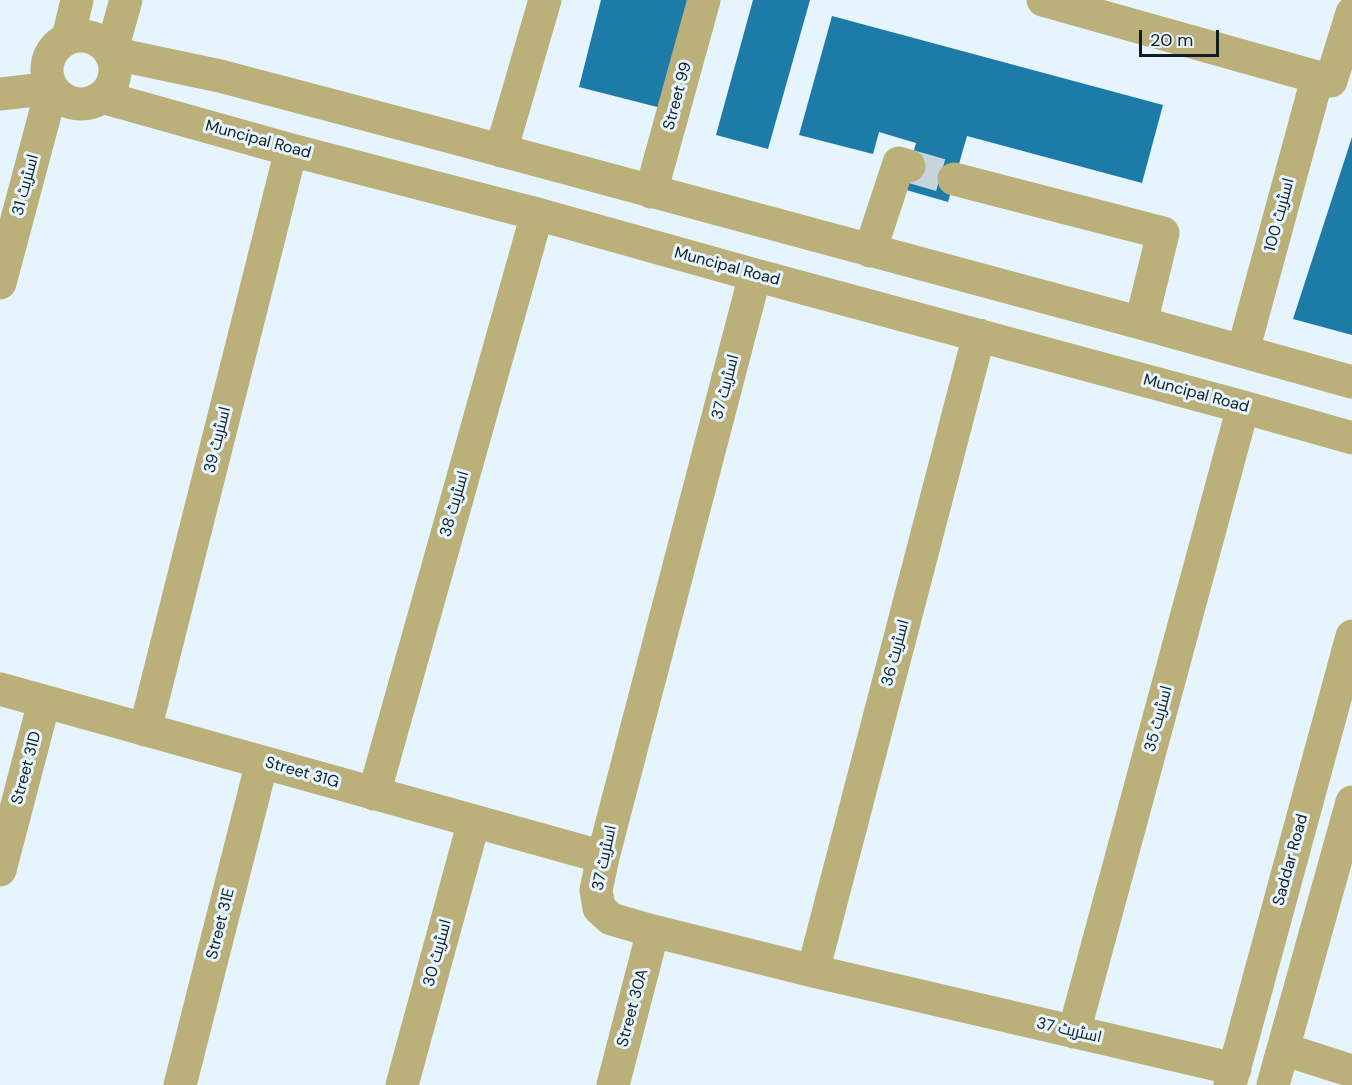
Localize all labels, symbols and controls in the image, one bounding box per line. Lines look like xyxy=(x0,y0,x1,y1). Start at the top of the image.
scale bar xyxy=(1142,18,1222,56)
text: 20 m xyxy=(1150,28,1193,52)
street label: Street 99 xyxy=(660,60,696,132)
street label: Muncipal Road xyxy=(203,117,313,163)
street label: اسٹریٹ 31 xyxy=(9,152,43,218)
street label: اسٹریٹ 100 xyxy=(1261,176,1299,254)
street label: Muncipal Road xyxy=(672,244,782,290)
street label: اسٹریٹ 37 xyxy=(708,352,744,422)
street label: Muncipal Road xyxy=(1141,371,1251,417)
street label: اسٹریٹ 39 xyxy=(200,405,236,475)
street label: اسٹریٹ 38 xyxy=(436,469,474,539)
street label: اسٹریٹ 36 xyxy=(878,618,914,688)
street label: اسٹریٹ 35 xyxy=(1141,684,1177,754)
street label: Street 31D xyxy=(8,729,46,807)
street label: Street 31G xyxy=(263,753,341,793)
street label: Saddar Road xyxy=(1270,812,1312,908)
street label: اسٹریٹ 37 xyxy=(589,824,621,892)
street label: Street 31E xyxy=(203,886,239,962)
street label: اسٹریٹ 30 xyxy=(420,917,456,989)
street label: Street 30A xyxy=(613,967,653,1049)
street label: اسٹریٹ 37 xyxy=(1035,1014,1103,1048)

